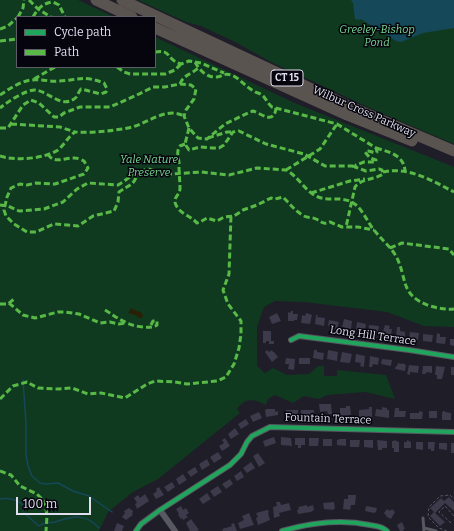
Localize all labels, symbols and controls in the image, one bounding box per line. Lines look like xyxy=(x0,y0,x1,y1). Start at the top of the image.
legend xyxy=(16,16,156,68)
park label: Greeley-Bishop Pond xyxy=(339,23,415,49)
text: Cycle path xyxy=(54,25,111,39)
text: Path xyxy=(54,45,79,59)
road number: CT 15 xyxy=(271,70,303,86)
street label: Wilbur Cross Parkway xyxy=(311,83,417,141)
park label: Yale Nature Preserve xyxy=(120,153,178,179)
street label: Long Hill Terrace xyxy=(329,323,417,349)
street label: Fountain Terrace xyxy=(284,411,372,427)
scale bar xyxy=(18,489,93,515)
text: 100 m xyxy=(23,497,57,511)

